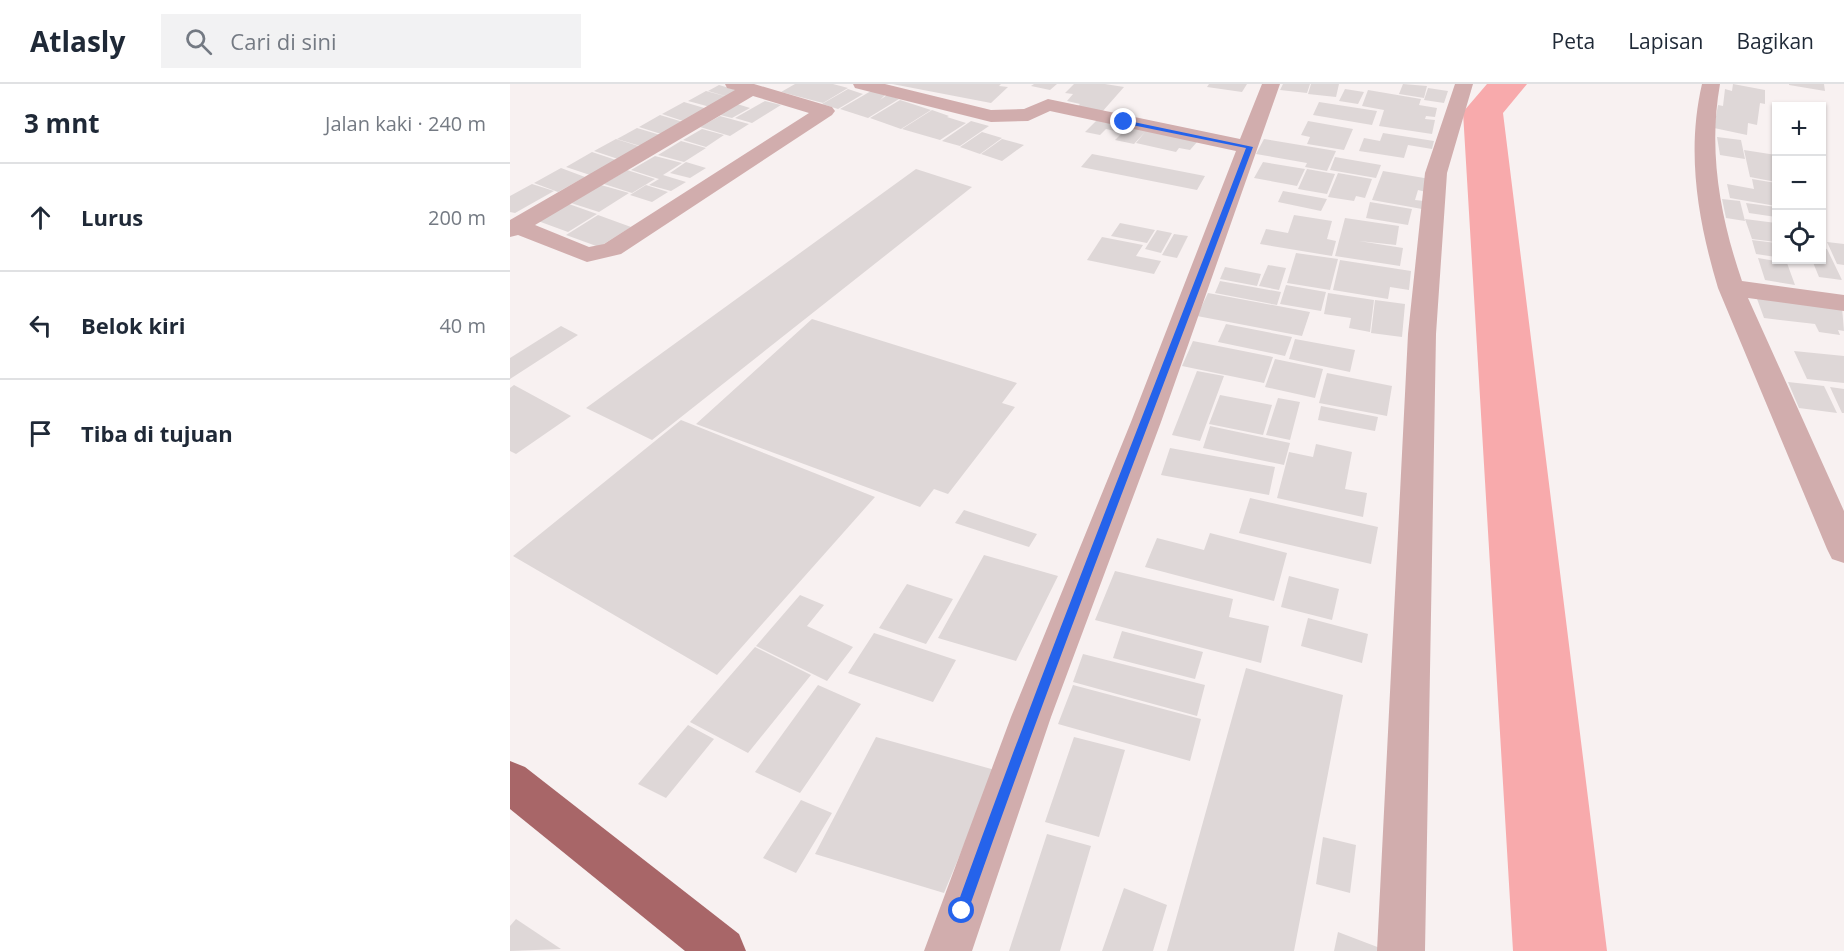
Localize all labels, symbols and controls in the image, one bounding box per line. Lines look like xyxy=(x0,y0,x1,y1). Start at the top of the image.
search box xyxy=(161,14,581,68)
text: Atlasly xyxy=(30,22,125,60)
icon: search xyxy=(182,25,215,58)
text: Cari di sini xyxy=(230,26,336,56)
text: Peta xyxy=(1552,27,1595,55)
text: Lapisan xyxy=(1628,27,1703,55)
text: Bagikan xyxy=(1736,27,1814,55)
map controls xyxy=(1772,102,1826,264)
button: + xyxy=(1772,102,1826,156)
text: 3 mnt xyxy=(24,105,100,141)
route end xyxy=(1110,108,1136,134)
text: Jalan kaki · 240 m xyxy=(325,110,486,137)
button: − xyxy=(1772,156,1826,210)
icon: ahead xyxy=(24,201,57,234)
text: Lurus xyxy=(81,202,143,232)
text: 200 m xyxy=(428,204,486,231)
button: locate xyxy=(1772,210,1826,264)
icon: left xyxy=(24,309,57,342)
text: Belok kiri xyxy=(81,310,186,340)
text: 40 m xyxy=(439,312,486,339)
icon: arrive xyxy=(24,417,57,450)
text: Tiba di tujuan xyxy=(81,418,233,448)
route start xyxy=(948,897,974,923)

